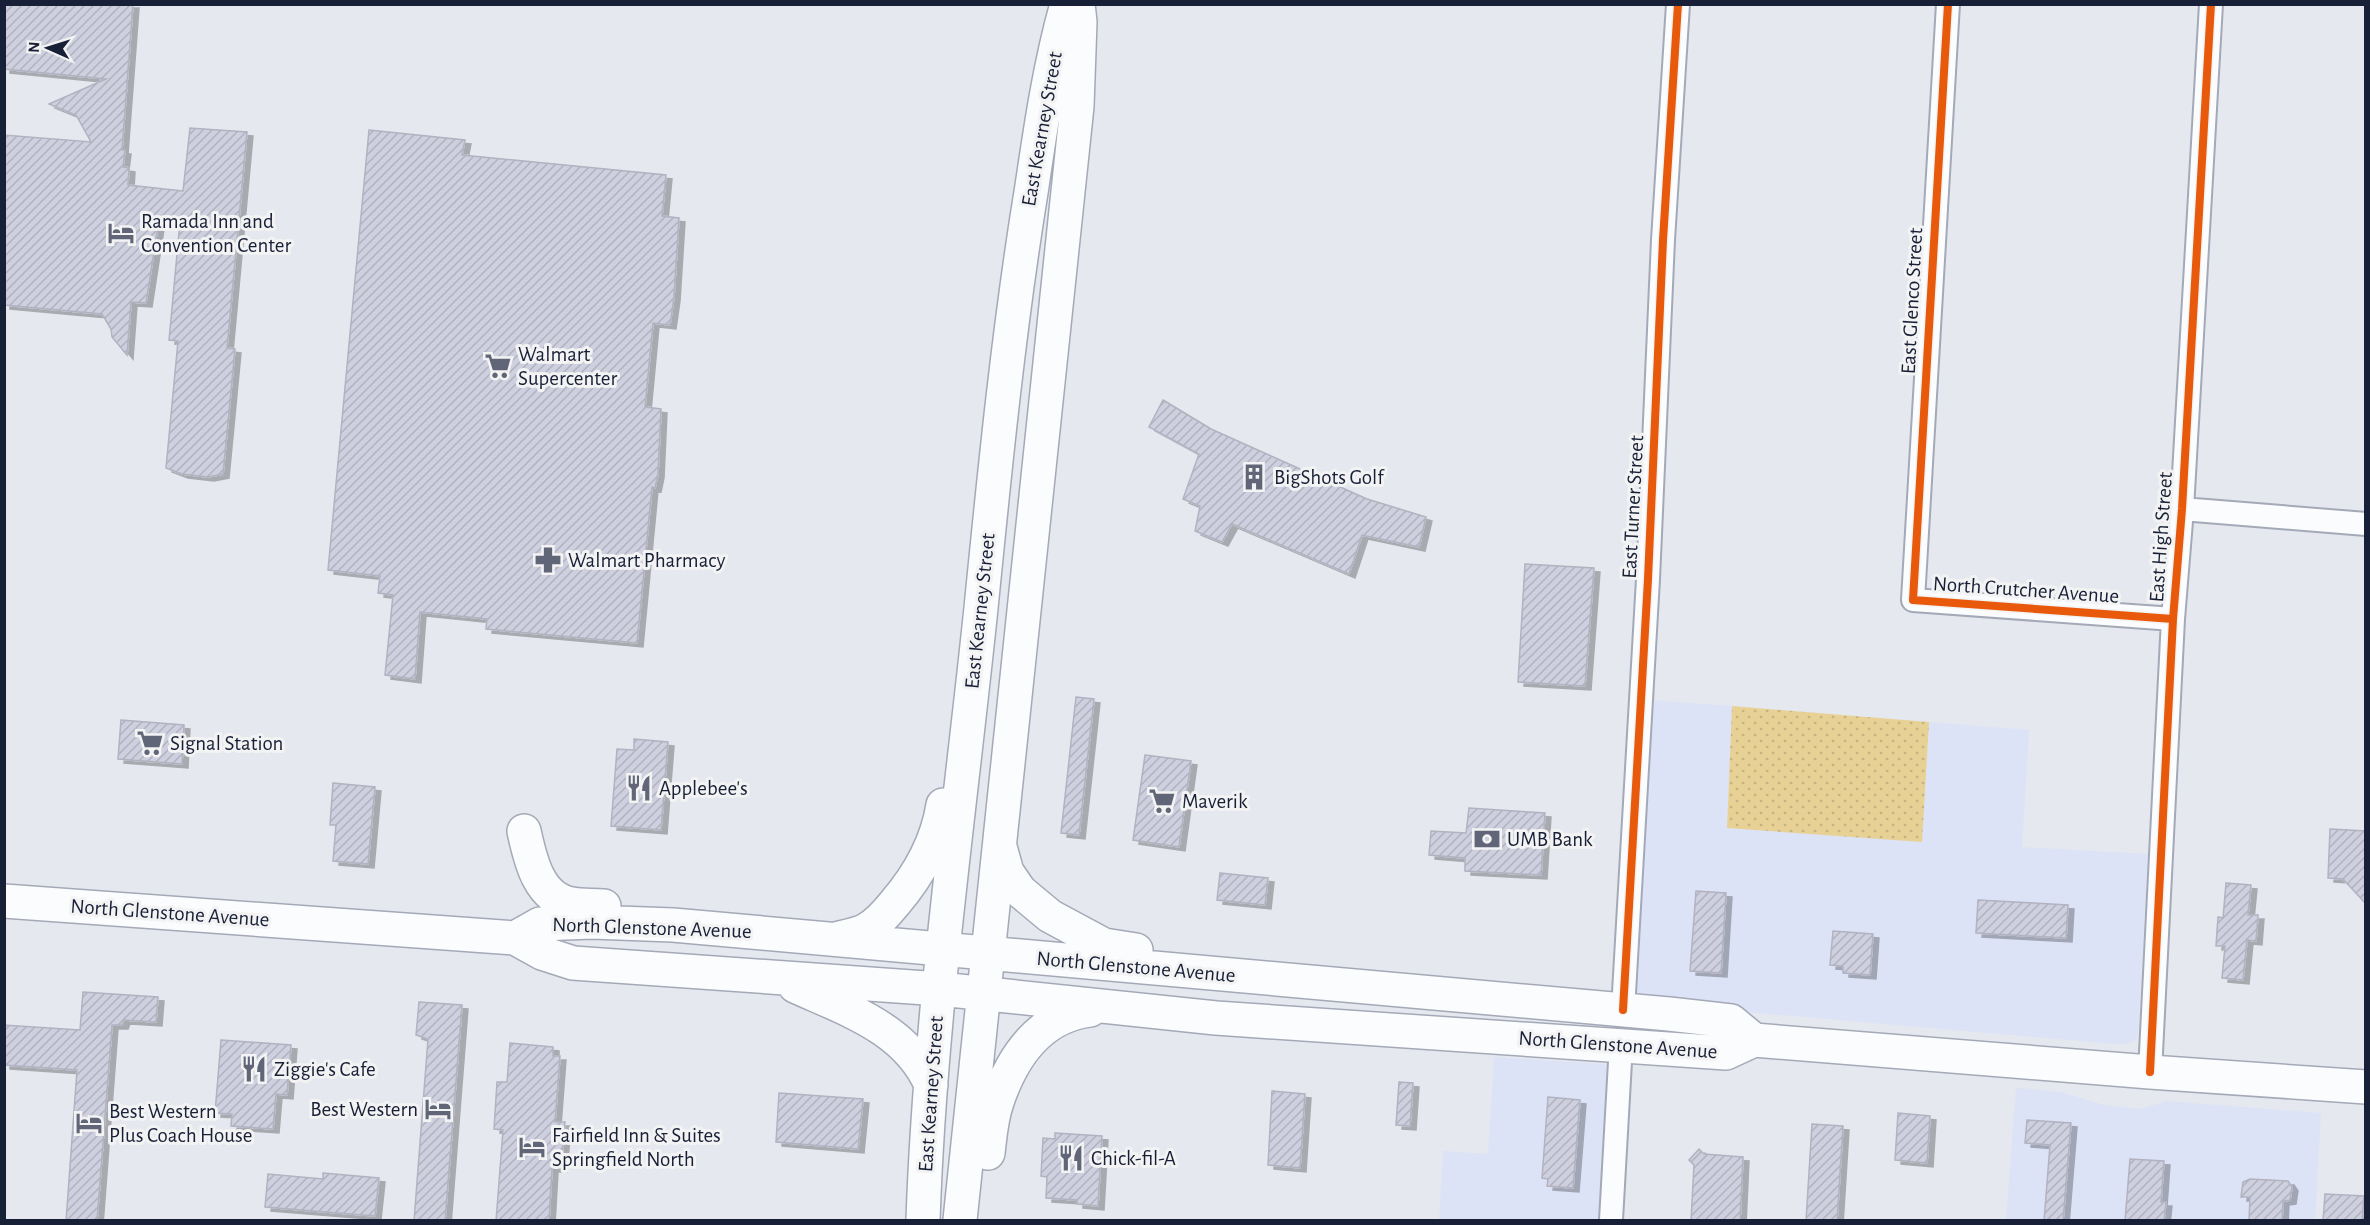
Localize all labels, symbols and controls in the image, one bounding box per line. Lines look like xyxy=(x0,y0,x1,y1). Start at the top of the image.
north arrow xyxy=(18,18,78,78)
text: N xyxy=(26,41,42,53)
street label: East Kearney Street xyxy=(1018,50,1066,208)
place label: Ramada Inn and Convention Center xyxy=(141,211,291,256)
hotel icon: Ramada Inn and Convention Center xyxy=(106,218,136,248)
street label: East Glenco Street xyxy=(1898,227,1926,375)
place label: Walmart Supercenter xyxy=(518,344,617,389)
supermarket icon: Walmart Supercenter xyxy=(483,351,513,381)
street label: East Turner Street xyxy=(1619,434,1647,579)
building icon: BigShots Golf xyxy=(1239,462,1269,492)
place label: BigShots Golf xyxy=(1274,467,1385,488)
street label: East High Street xyxy=(2146,471,2176,603)
street label: East Kearney Street xyxy=(961,532,999,690)
pharmacy icon: Walmart Pharmacy xyxy=(533,545,563,575)
place label: Walmart Pharmacy xyxy=(568,550,725,571)
street label: North Crutcher Avenue xyxy=(1932,573,2120,607)
supermarket icon: Signal Station xyxy=(135,728,165,758)
place label: Signal Station xyxy=(170,733,283,754)
restaurant icon: Applebee's xyxy=(624,773,654,803)
place label: Applebee's xyxy=(659,778,748,799)
supermarket icon: Maverik xyxy=(1147,786,1177,816)
place label: Maverik xyxy=(1182,791,1248,812)
bank icon: UMB Bank xyxy=(1472,824,1502,854)
place label: UMB Bank xyxy=(1507,829,1593,850)
street label: North Glenstone Avenue xyxy=(70,896,270,930)
street label: North Glenstone Avenue xyxy=(552,914,752,942)
street label: North Glenstone Avenue xyxy=(1036,948,1236,986)
street label: East Kearney Street xyxy=(915,1015,947,1173)
street label: North Glenstone Avenue xyxy=(1518,1028,1718,1062)
restaurant icon: Ziggie's Cafe xyxy=(239,1054,269,1084)
place label: Ziggie's Cafe xyxy=(274,1059,376,1080)
hotel icon: Best Western xyxy=(423,1094,453,1124)
place label: Best Western xyxy=(310,1099,418,1120)
place label: Best Western Plus Coach House xyxy=(109,1101,252,1146)
hotel icon: Best Western Plus Coach House xyxy=(74,1108,104,1138)
place label: Fairfield Inn & Suites Springfield North xyxy=(552,1125,721,1170)
hotel icon: Fairfield Inn & Suites Springfield North xyxy=(517,1132,547,1162)
restaurant icon: Chick-fil-A xyxy=(1056,1143,1086,1173)
place label: Chick-fil-A xyxy=(1091,1148,1176,1169)

